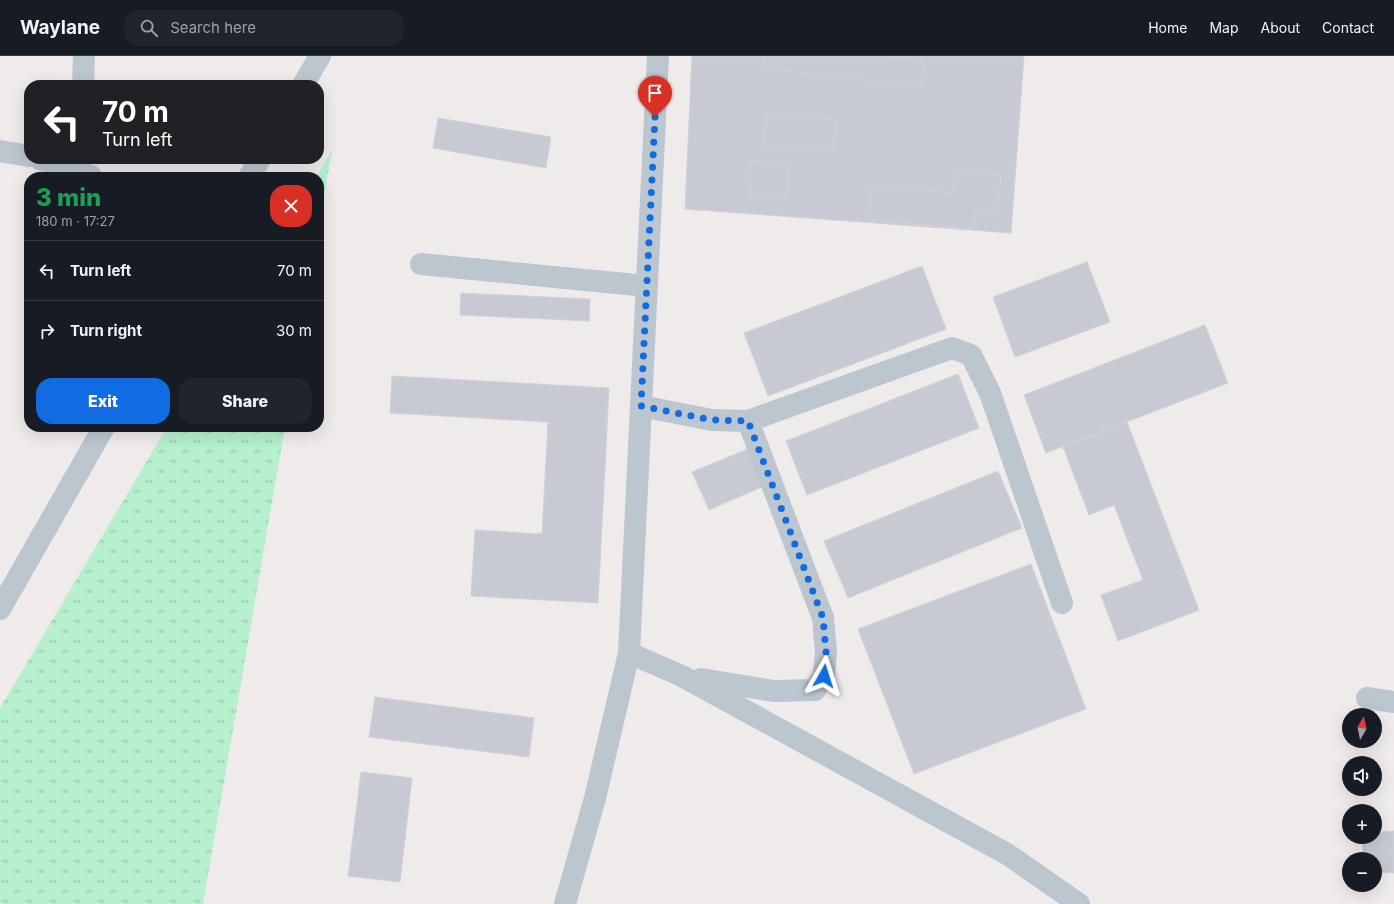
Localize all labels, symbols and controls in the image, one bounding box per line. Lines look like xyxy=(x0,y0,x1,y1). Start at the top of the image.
search box xyxy=(124,10,404,46)
text: Waylane xyxy=(20,16,100,39)
icon: search xyxy=(138,17,160,39)
text: Search here xyxy=(170,18,256,37)
text: Home xyxy=(1148,19,1187,36)
text: Map xyxy=(1209,19,1239,36)
text: About xyxy=(1261,19,1300,36)
text: Contact xyxy=(1322,19,1374,36)
pin xyxy=(638,76,672,117)
icon: arrive xyxy=(644,82,666,104)
text: 70 m xyxy=(102,95,169,129)
icon: left xyxy=(36,96,88,148)
text: Turn left xyxy=(102,129,172,150)
text: 3 min xyxy=(36,183,101,212)
button: close xyxy=(270,185,312,227)
text: 180 m · 17:27 xyxy=(36,213,115,229)
icon: left xyxy=(36,260,58,282)
text: Turn left xyxy=(70,261,131,280)
text: 70 m xyxy=(277,261,312,280)
icon: right xyxy=(36,320,58,342)
text: Turn right xyxy=(70,321,142,340)
text: 30 m xyxy=(276,321,312,340)
button: Exit xyxy=(36,378,170,424)
button: Share xyxy=(178,378,312,424)
position arrow xyxy=(803,655,845,697)
north arrow xyxy=(1342,708,1382,748)
map controls xyxy=(1342,708,1382,892)
button: sound xyxy=(1342,756,1382,796)
button: + xyxy=(1342,804,1382,844)
button: − xyxy=(1342,852,1382,892)

